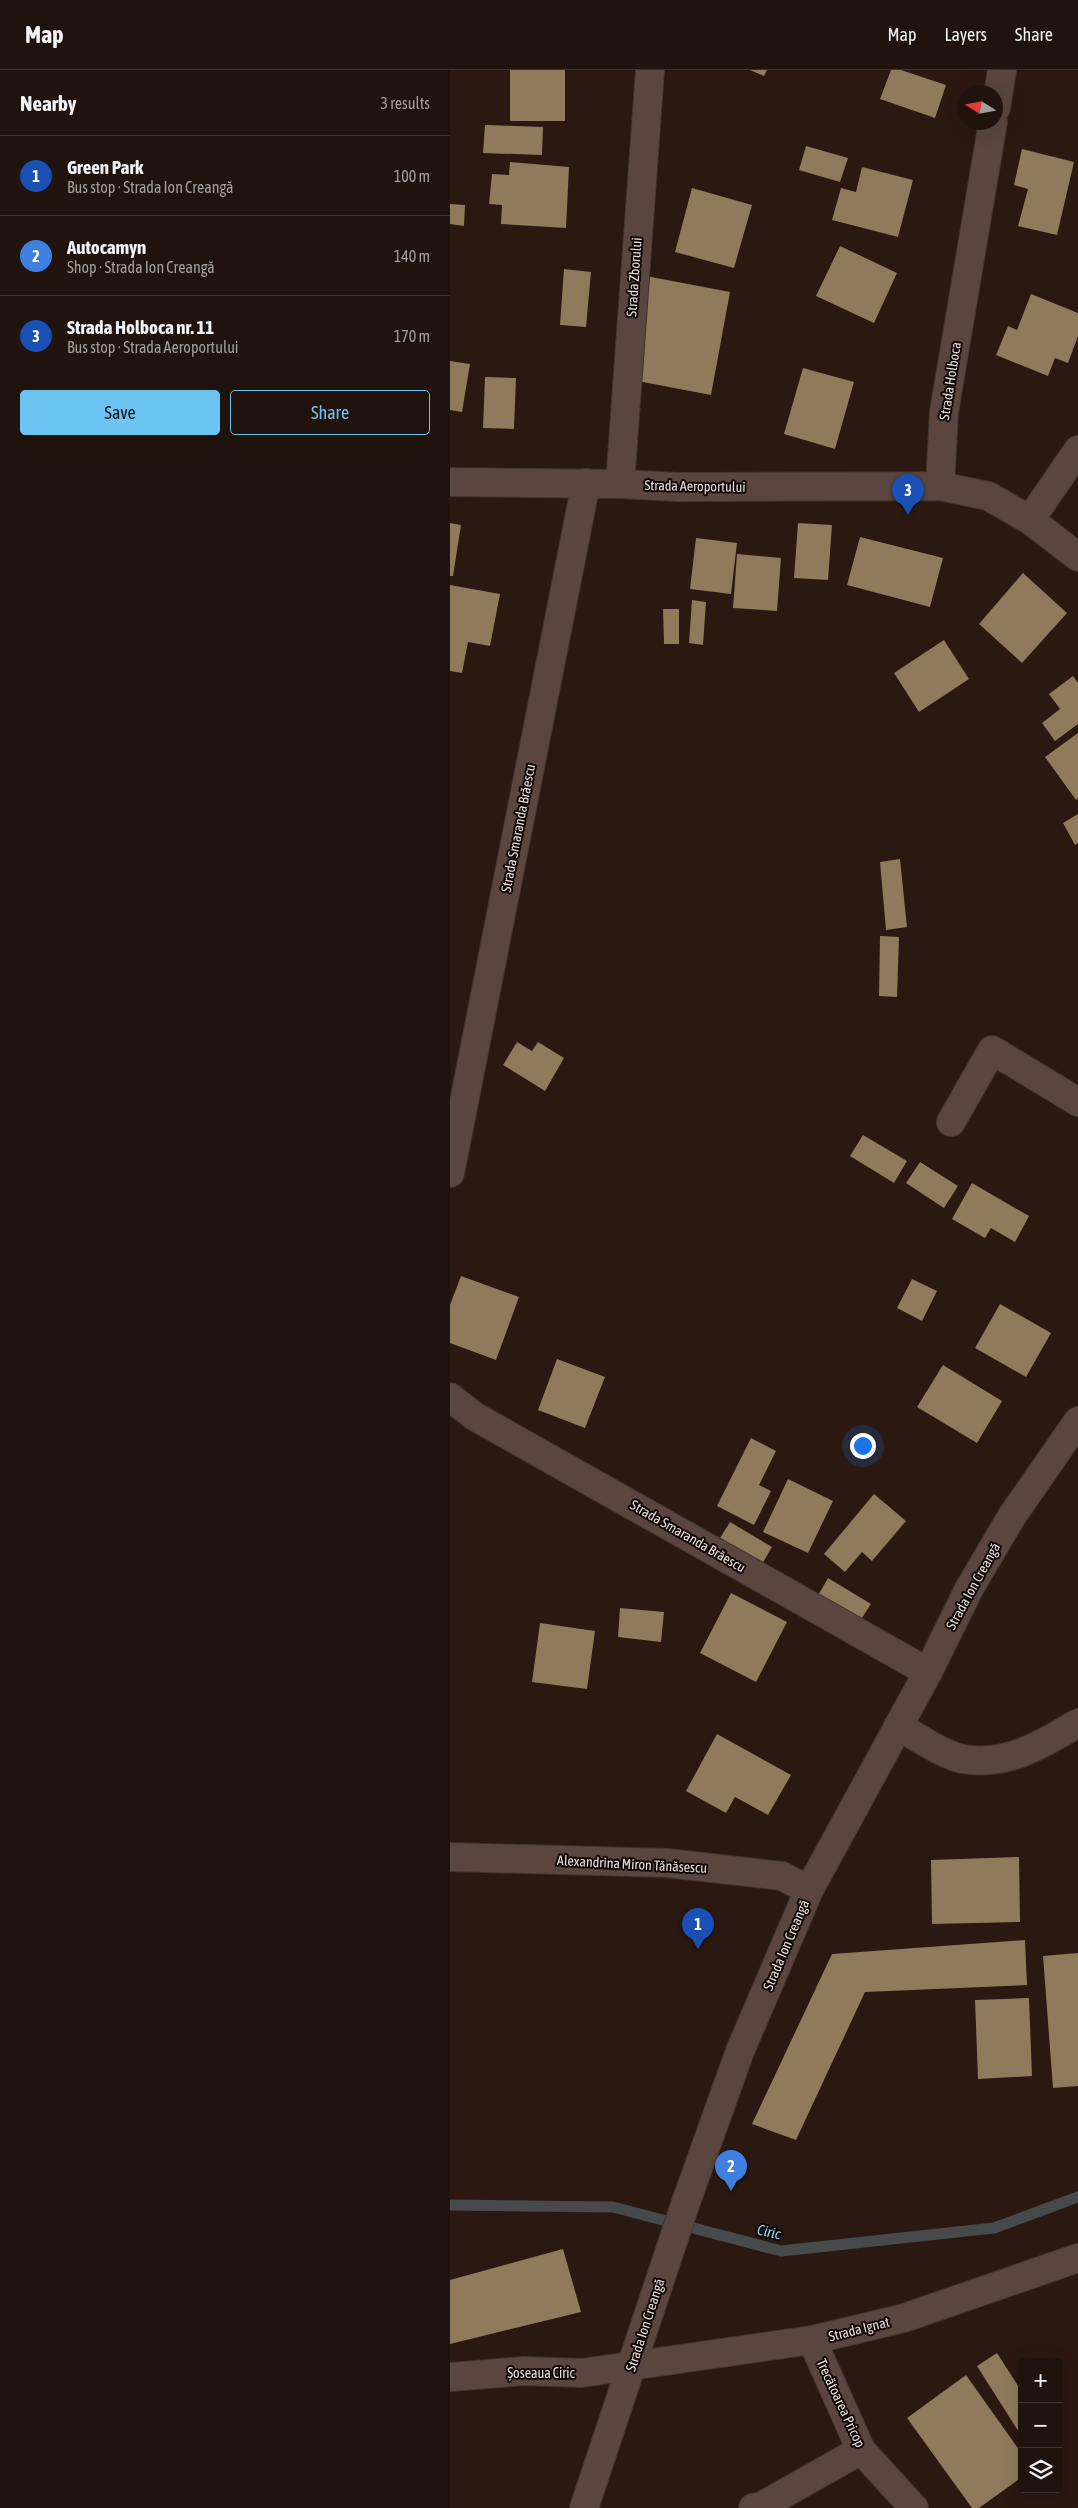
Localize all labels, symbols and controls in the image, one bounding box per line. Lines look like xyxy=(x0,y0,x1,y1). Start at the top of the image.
text: Map xyxy=(25,21,64,48)
text: Map xyxy=(887,24,916,45)
text: Layers xyxy=(944,24,987,45)
text: Share xyxy=(1015,24,1053,45)
north arrow xyxy=(958,85,1003,130)
text: Nearby xyxy=(20,91,76,115)
text: 3 results xyxy=(380,94,430,112)
text: Green Park xyxy=(67,156,143,178)
text: 1 xyxy=(32,167,40,185)
text: 100 m xyxy=(394,167,430,185)
text: Bus stop · Strada Ion Creangă xyxy=(67,178,233,196)
text: Autocamyn xyxy=(67,236,146,258)
street label: Strada Zborului xyxy=(623,237,645,317)
text: 2 xyxy=(32,247,40,265)
text: 140 m xyxy=(394,247,430,265)
text: Shop · Strada Ion Creangă xyxy=(67,258,215,276)
text: Strada Holboca nr. 11 xyxy=(67,316,214,338)
text: 3 xyxy=(32,327,40,345)
text: 170 m xyxy=(394,327,430,345)
text: Bus stop · Strada Aeroportului xyxy=(67,338,239,356)
street label: Strada Holboca xyxy=(936,341,964,421)
button: Save xyxy=(20,390,220,435)
button: Share xyxy=(230,390,430,435)
pin: 3 xyxy=(892,474,924,515)
street label: Strada Aeroportului xyxy=(644,477,746,495)
street label: Strada Smaranda Brăescu xyxy=(498,763,538,893)
your location xyxy=(850,1433,876,1459)
street label: Strada Smaranda Brăescu xyxy=(628,1497,748,1575)
street label: Strada Ion Creangă xyxy=(943,1540,1003,1632)
street label: Alexandrina Miron Tănăsescu xyxy=(557,1852,707,1876)
street label: Strada Ion Creangă xyxy=(760,1897,812,1993)
pin: 1 xyxy=(682,1908,714,1949)
pin: 2 xyxy=(715,2150,747,2191)
water label: Ciric xyxy=(756,2221,783,2243)
street label: Strada Ion Creangă xyxy=(622,2277,668,2373)
street label: Strada Ignat xyxy=(827,2314,891,2344)
street label: Trecătoarea Pricop xyxy=(813,2356,869,2450)
map controls xyxy=(1018,2358,1063,2493)
button: + xyxy=(1018,2358,1063,2403)
street label: Șoseaua Ciric xyxy=(507,2365,576,2381)
button: − xyxy=(1018,2403,1063,2448)
button: layers xyxy=(1018,2448,1063,2493)

